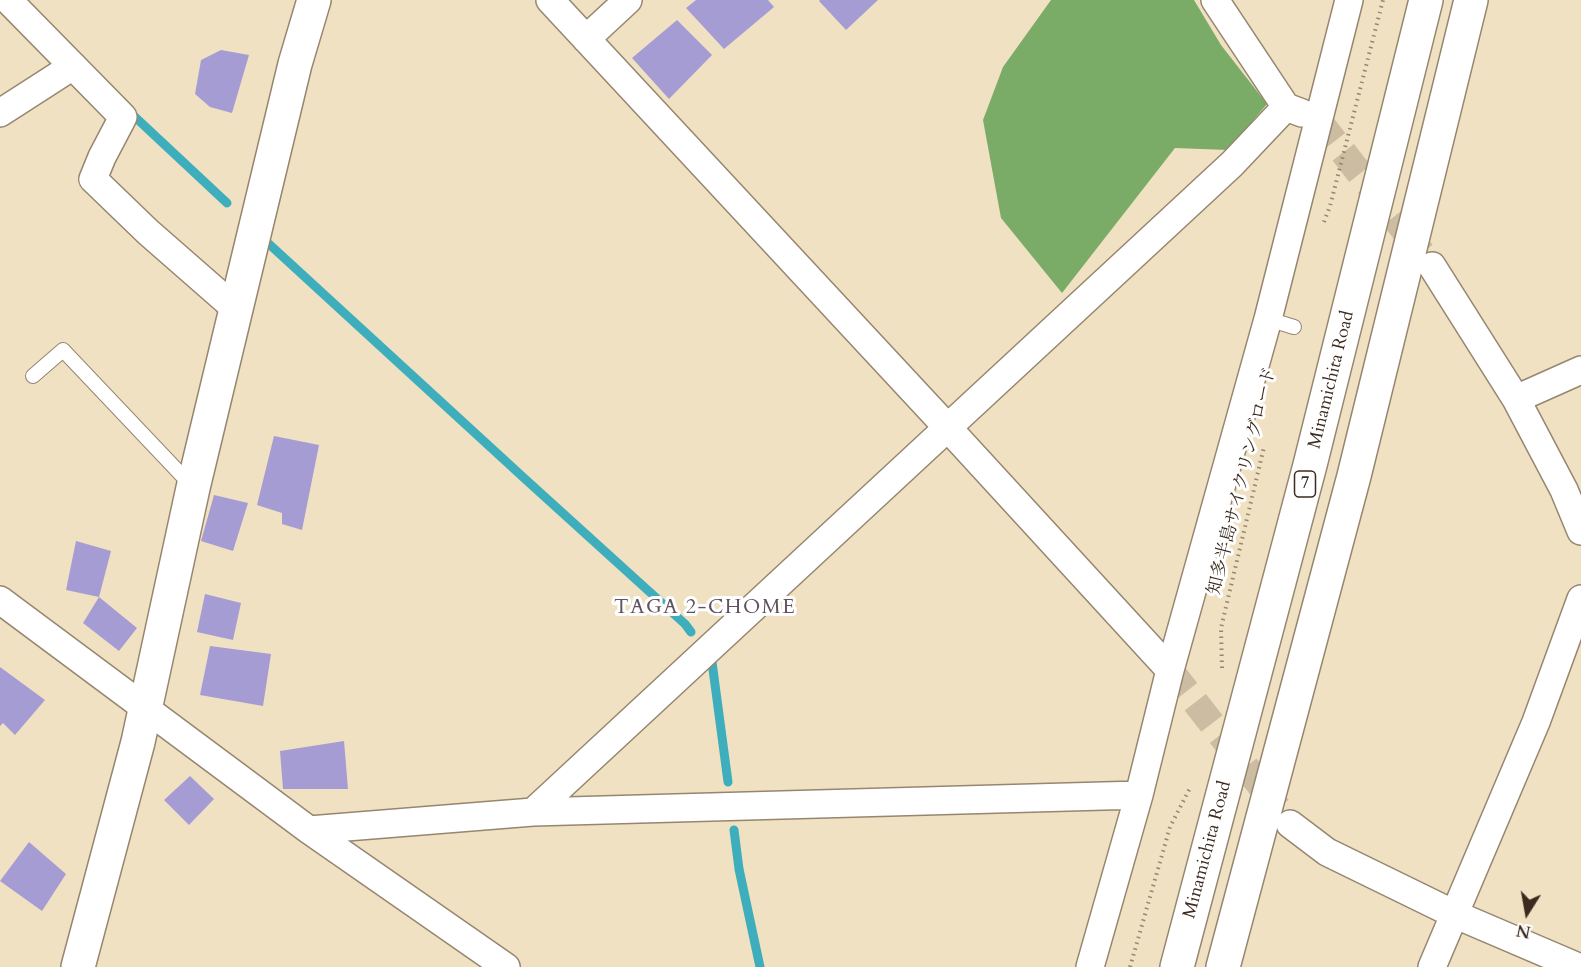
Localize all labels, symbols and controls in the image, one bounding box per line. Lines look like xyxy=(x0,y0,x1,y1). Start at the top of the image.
street label: Minamichita Road xyxy=(1304,309,1360,451)
street label: 知多半島サイクリングロード xyxy=(1204,365,1282,597)
road number: 7 xyxy=(1294,471,1316,497)
district label: TAGA 2-CHOME xyxy=(614,596,796,620)
street label: Minamichita Road xyxy=(1179,779,1237,921)
north arrow xyxy=(1497,883,1557,943)
text: N xyxy=(1515,919,1532,943)

